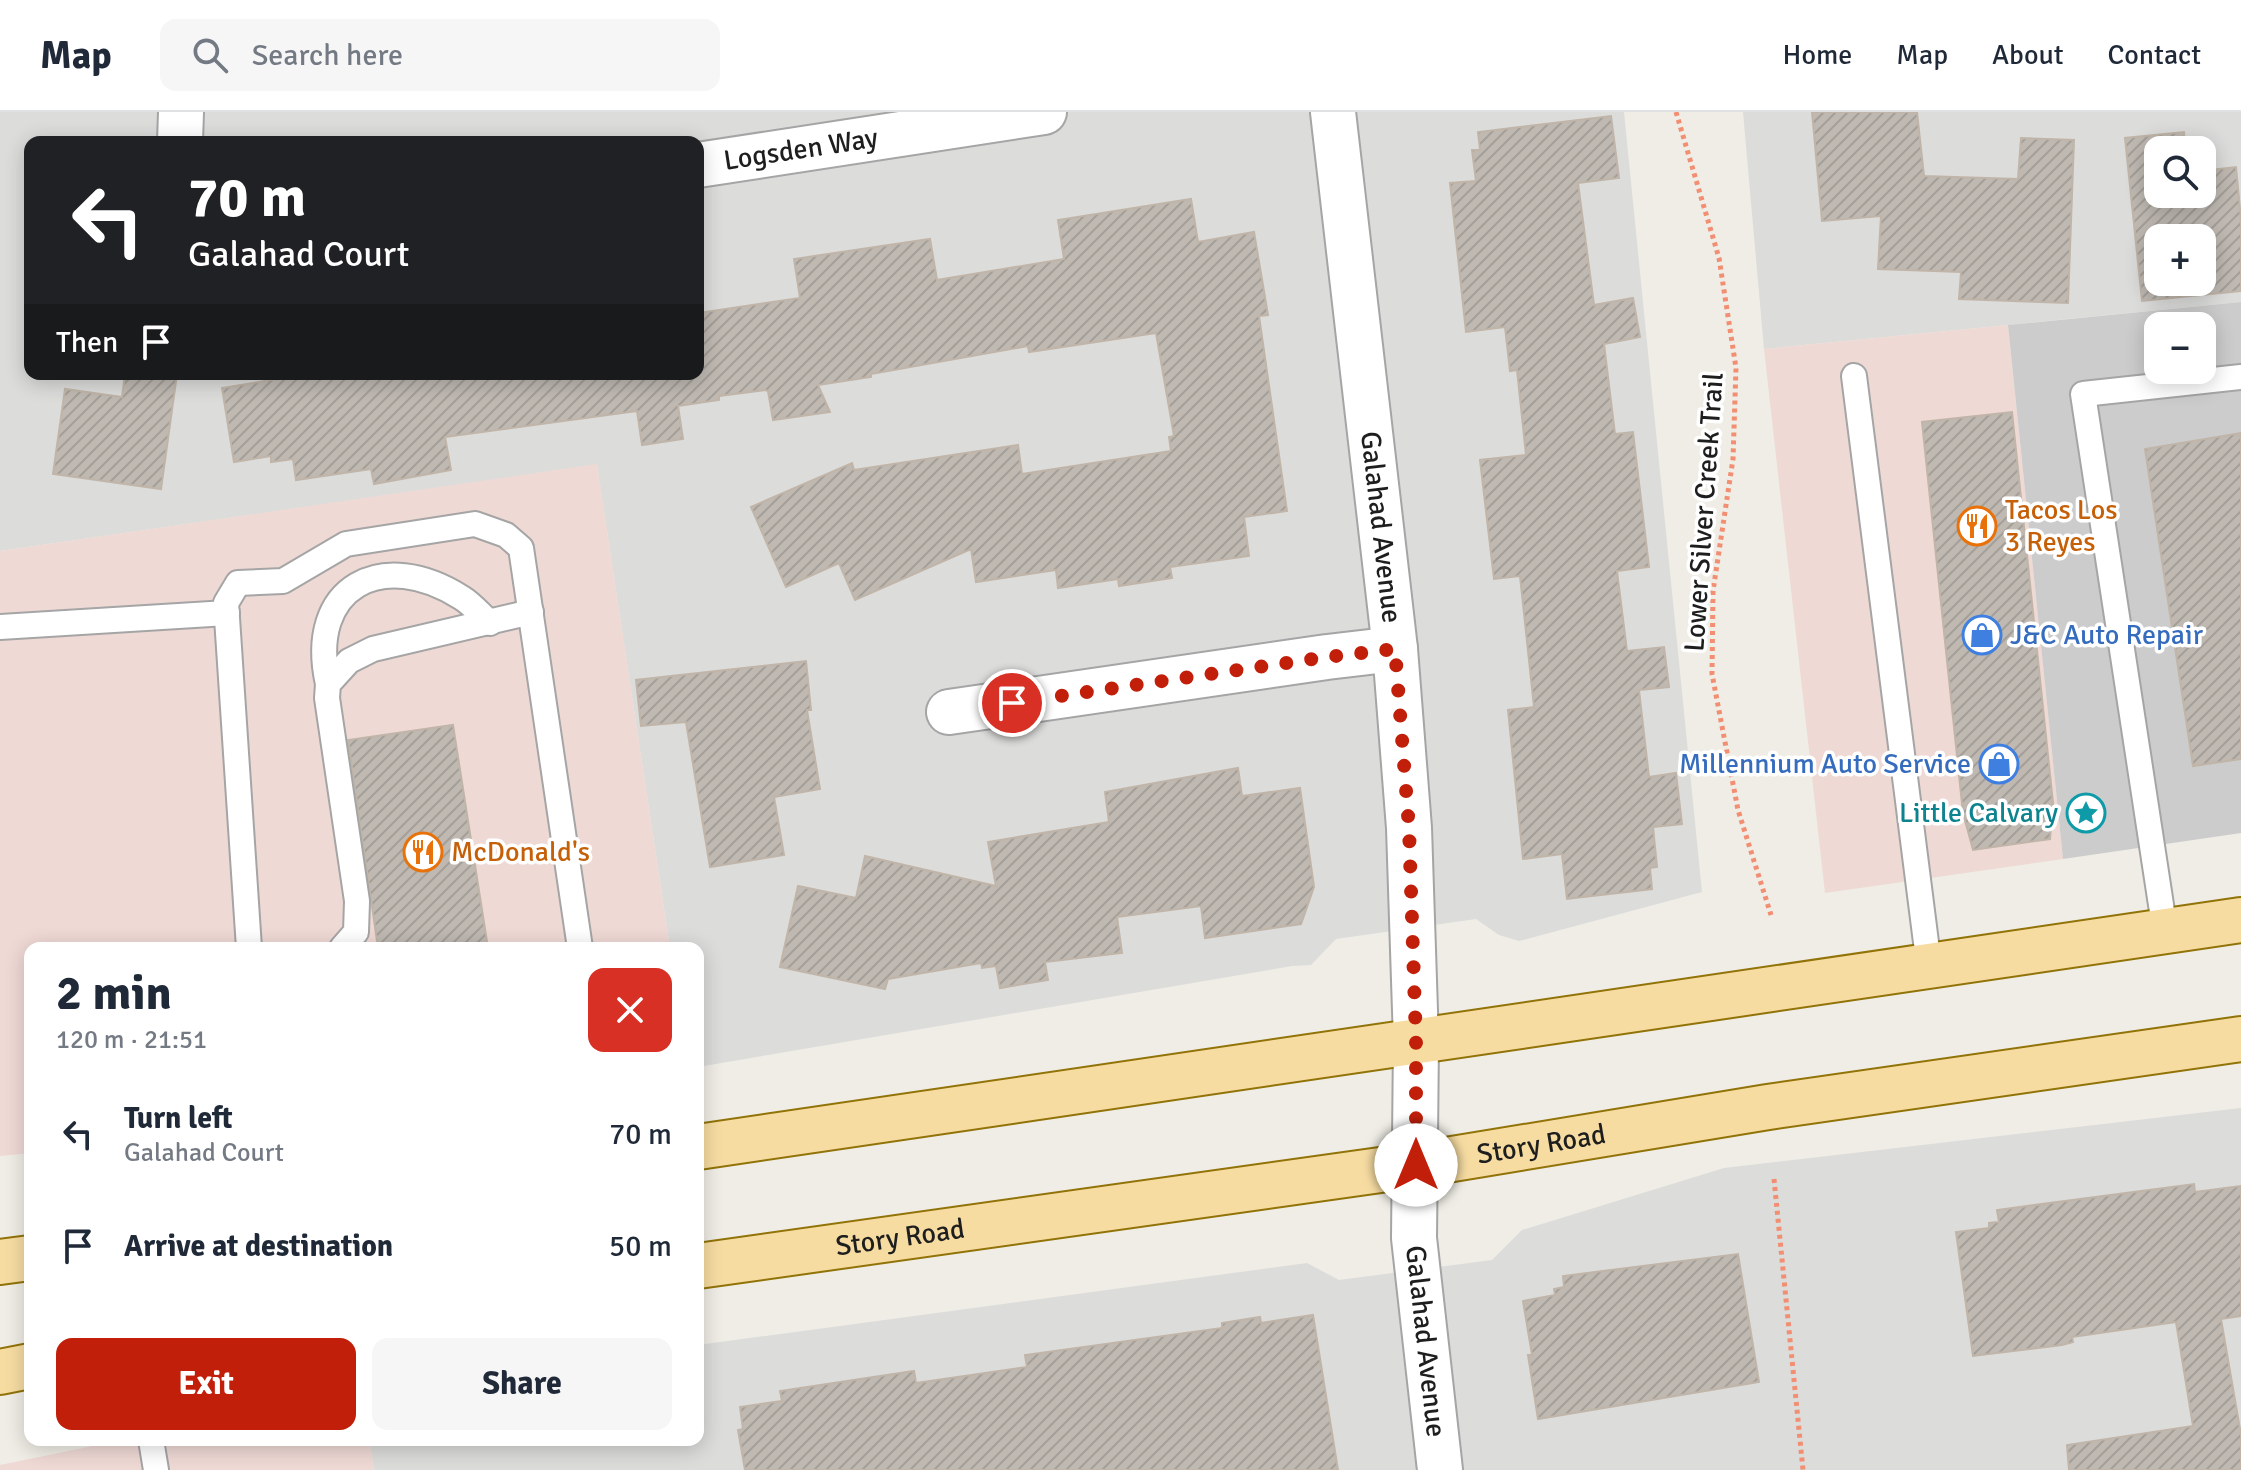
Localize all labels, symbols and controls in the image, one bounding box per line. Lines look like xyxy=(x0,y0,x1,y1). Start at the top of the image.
search box xyxy=(160,19,720,91)
text: Map xyxy=(40,32,112,79)
icon: search xyxy=(188,33,232,77)
text: Search here xyxy=(252,37,403,74)
text: Home xyxy=(1783,38,1852,72)
text: Map xyxy=(1896,38,1948,72)
text: About xyxy=(1992,38,2064,72)
text: Contact xyxy=(2108,38,2201,72)
street label: Logsden Way xyxy=(721,121,880,178)
map controls xyxy=(2144,136,2216,384)
button: search xyxy=(2144,136,2216,208)
text: 70 m xyxy=(188,163,306,232)
icon: left xyxy=(56,168,160,272)
button: + xyxy=(2144,224,2216,296)
text: Galahad Court xyxy=(188,232,409,277)
button: − xyxy=(2144,312,2216,384)
icon: arrive xyxy=(134,320,178,364)
text: Then xyxy=(56,324,118,361)
street label: Lower Silver Creek Trail xyxy=(1677,371,1731,653)
street label: Galahad Avenue xyxy=(1353,430,1409,625)
place label: Tacos Los 3 Reyes xyxy=(2005,493,2118,559)
restaurant icon: Tacos Los 3 Reyes xyxy=(1956,505,1998,547)
shop icon: J&C Auto Repair xyxy=(1961,614,2003,656)
place label: J&C Auto Repair xyxy=(2010,618,2204,652)
pin xyxy=(978,669,1046,737)
icon: arrive xyxy=(990,681,1034,725)
shop icon: Millennium Auto Service xyxy=(1978,743,2020,785)
place label: Millennium Auto Service xyxy=(1679,747,1971,781)
place icon: Little Calvary xyxy=(2065,792,2107,834)
place label: Little Calvary xyxy=(1899,796,2058,830)
restaurant icon: McDonald's xyxy=(402,831,444,873)
place label: McDonald's xyxy=(451,835,590,869)
text: 2 min xyxy=(56,964,172,1023)
button: close xyxy=(588,968,672,1052)
text: 120 m · 21:51 xyxy=(56,1024,207,1056)
text: Turn left xyxy=(124,1100,233,1137)
icon: left xyxy=(56,1112,100,1156)
text: 70 m xyxy=(609,1116,672,1153)
street label: Story Road xyxy=(1474,1117,1608,1172)
position arrow xyxy=(1374,1123,1458,1207)
text: Galahad Court xyxy=(124,1137,284,1169)
street label: Story Road xyxy=(833,1212,967,1263)
icon: arrive xyxy=(56,1224,100,1268)
text: Arrive at destination xyxy=(124,1228,393,1265)
text: 50 m xyxy=(609,1228,672,1265)
street label: Galahad Avenue xyxy=(1398,1243,1453,1439)
button: Exit xyxy=(56,1338,356,1430)
button: Share xyxy=(372,1338,672,1430)

